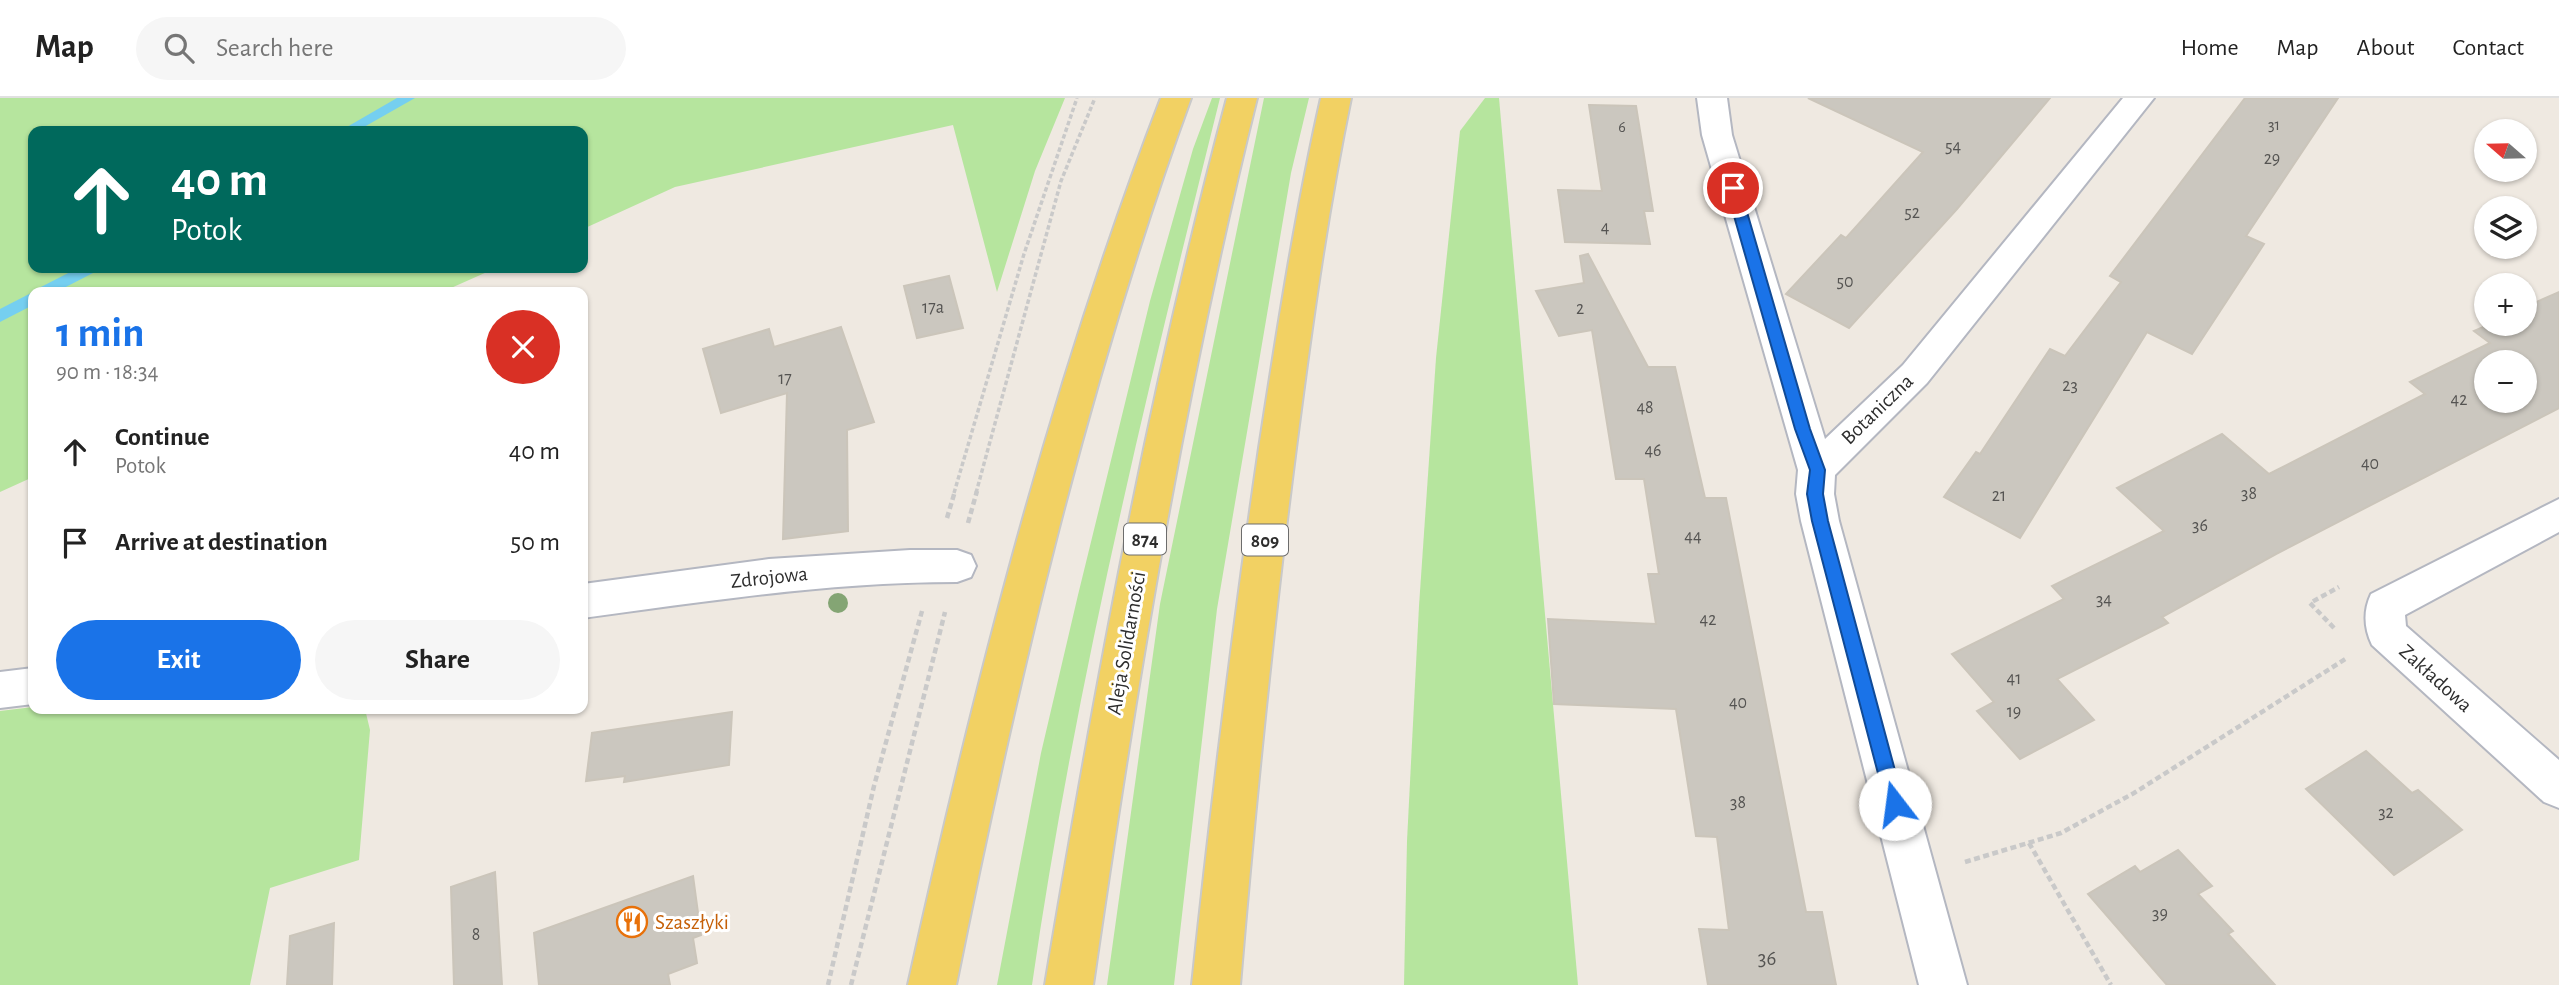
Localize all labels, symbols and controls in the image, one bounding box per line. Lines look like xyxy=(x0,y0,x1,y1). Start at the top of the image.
search box xyxy=(136,17,626,80)
icon: search xyxy=(160,29,198,67)
text: Map xyxy=(35,31,94,64)
text: Search here xyxy=(216,35,334,61)
text: Home xyxy=(2181,36,2239,60)
text: Map xyxy=(2277,36,2319,60)
text: About xyxy=(2357,36,2414,60)
text: Contact xyxy=(2452,36,2524,60)
house number: 31 xyxy=(2268,117,2280,133)
house number: 6 xyxy=(1618,119,1626,135)
north arrow xyxy=(2474,119,2538,182)
map controls xyxy=(2474,119,2537,413)
house number: 54 xyxy=(1945,138,1961,156)
house number: 29 xyxy=(2264,150,2280,168)
icon: ahead xyxy=(56,154,147,245)
text: 40 m xyxy=(171,156,268,205)
pin xyxy=(1703,158,1763,218)
icon: arrive xyxy=(1714,169,1752,207)
button: layers xyxy=(2474,196,2537,259)
house number: 52 xyxy=(1904,204,1920,222)
text: Potok xyxy=(171,214,242,246)
house number: 4 xyxy=(1601,219,1610,237)
house number: 50 xyxy=(1836,273,1854,291)
button: + xyxy=(2474,273,2537,336)
house number: 17a xyxy=(922,299,944,317)
house number: 2 xyxy=(1576,300,1584,318)
button: close xyxy=(486,310,560,384)
text: 1 min xyxy=(56,312,145,354)
button: − xyxy=(2474,350,2537,413)
text: 90 m · 18:34 xyxy=(56,361,159,384)
house number: 17 xyxy=(778,370,792,388)
street label: Botaniczna xyxy=(1837,370,1917,448)
house number: 23 xyxy=(2062,377,2078,395)
house number: 42 xyxy=(2451,391,2467,409)
house number: 48 xyxy=(1636,399,1654,417)
text: Continue xyxy=(115,424,210,450)
icon: ahead xyxy=(56,433,94,471)
text: 40 m xyxy=(509,438,560,464)
house number: 46 xyxy=(1644,442,1662,460)
text: Potok xyxy=(115,455,166,478)
house number: 40 xyxy=(2361,455,2379,473)
house number: 38 xyxy=(2241,485,2257,503)
house number: 21 xyxy=(1992,487,2006,505)
house number: 36 xyxy=(2192,517,2208,535)
icon: arrive xyxy=(56,524,94,562)
road number: 874 xyxy=(1124,524,1166,554)
road number: 809 xyxy=(1242,524,1288,556)
house number: 44 xyxy=(1684,528,1702,546)
text: Arrive at destination xyxy=(115,529,328,555)
text: 50 m xyxy=(510,529,560,555)
street label: Zdrojowa xyxy=(729,563,809,592)
street label: Aleja Solidarności xyxy=(1104,570,1149,716)
house number: 34 xyxy=(2096,591,2112,609)
house number: 42 xyxy=(1700,611,1716,629)
button: Exit xyxy=(56,620,301,700)
button: Share xyxy=(315,620,560,700)
street label: Zakładowa xyxy=(2395,640,2476,716)
house number: 41 xyxy=(2007,670,2021,688)
house number: 40 xyxy=(1729,694,1747,712)
house number: 19 xyxy=(2007,703,2021,721)
position arrow xyxy=(1858,767,1932,841)
house number: 38 xyxy=(1730,794,1746,812)
house number: 32 xyxy=(2378,804,2394,822)
restaurant icon: Szaszłyki xyxy=(615,905,649,939)
house number: 39 xyxy=(2152,905,2168,923)
place label: Szaszłyki xyxy=(655,912,729,933)
house number: 8 xyxy=(472,926,480,944)
house number: 36 xyxy=(1758,948,1776,969)

